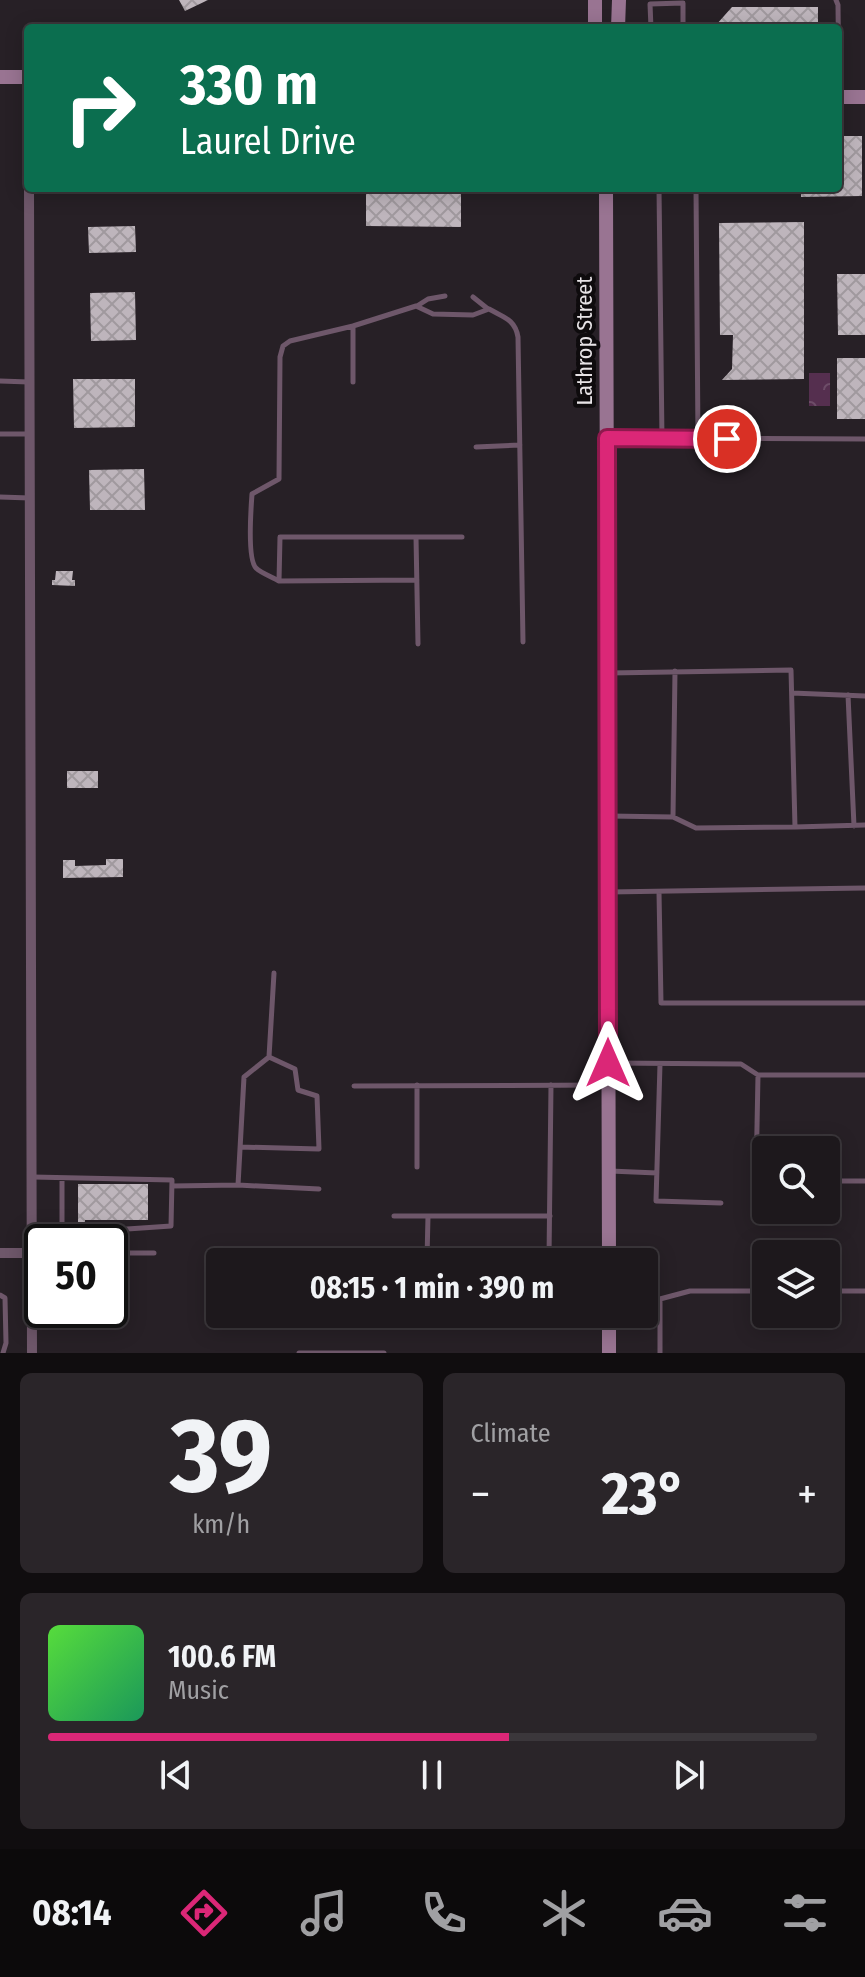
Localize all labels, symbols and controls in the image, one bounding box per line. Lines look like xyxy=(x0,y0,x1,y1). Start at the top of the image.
text: 330 m xyxy=(180,52,318,119)
icon: right xyxy=(48,56,152,160)
text: Laurel Drive xyxy=(180,120,356,164)
street label: Lathrop Street xyxy=(571,276,598,405)
pin xyxy=(693,405,761,473)
icon: arrive xyxy=(705,417,749,461)
position arrow xyxy=(566,1021,650,1105)
map controls xyxy=(752,1136,840,1328)
button: search xyxy=(752,1136,840,1224)
speed limit sign: 50 xyxy=(24,1224,128,1328)
button: layers xyxy=(752,1240,840,1328)
text: 08:15 · 1 min · 390 m xyxy=(310,1270,554,1306)
text: 39 xyxy=(170,1394,272,1519)
text: Climate xyxy=(471,1418,551,1449)
text: 23° xyxy=(602,1458,686,1530)
text: − xyxy=(471,1468,490,1521)
text: + xyxy=(797,1468,817,1521)
text: km/h xyxy=(192,1509,250,1540)
text: 100.6 FM xyxy=(168,1639,276,1675)
text: Music xyxy=(168,1675,229,1706)
icon: previous xyxy=(154,1753,198,1797)
icon: pause xyxy=(410,1753,454,1797)
icon: next xyxy=(667,1753,711,1797)
icon: directions xyxy=(176,1885,232,1941)
icon: music xyxy=(296,1885,352,1941)
icon: phone xyxy=(416,1885,472,1941)
icon: climate xyxy=(536,1885,592,1941)
icon: car xyxy=(657,1885,713,1941)
icon: filters xyxy=(777,1885,833,1941)
text: 08:14 xyxy=(32,1891,112,1935)

